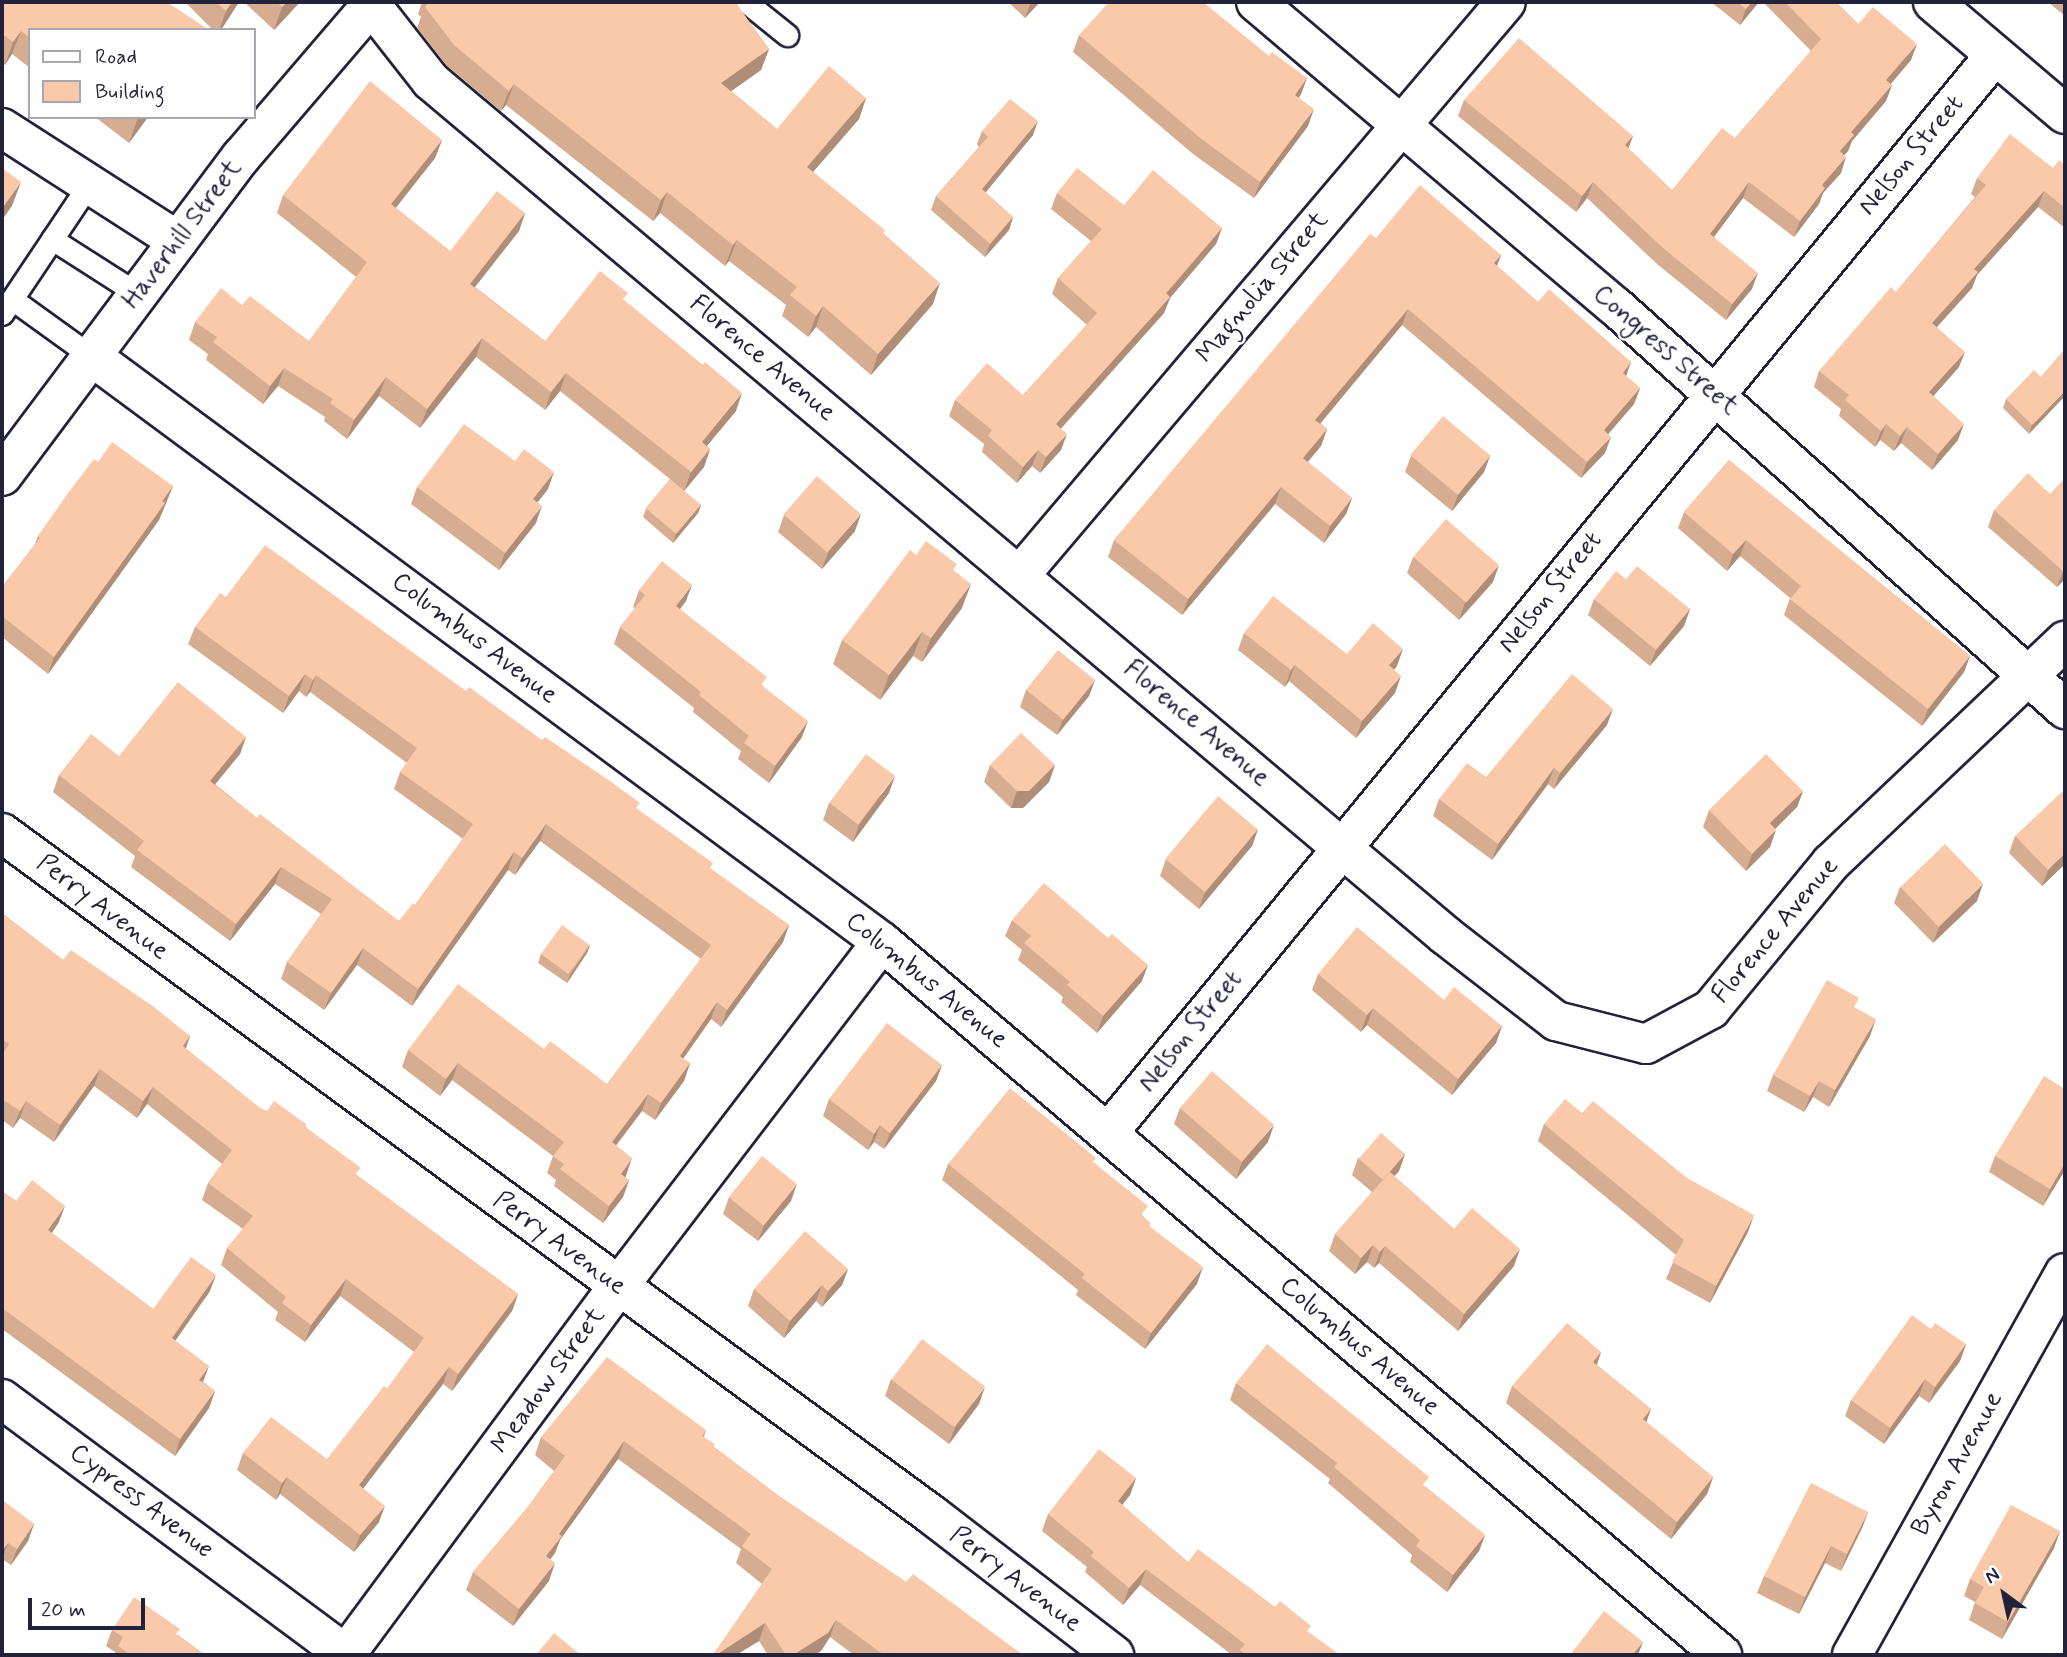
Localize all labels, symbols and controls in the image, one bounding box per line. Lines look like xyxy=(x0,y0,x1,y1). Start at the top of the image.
legend xyxy=(28,28,256,119)
text: Road xyxy=(95,43,137,71)
text: Building xyxy=(95,78,165,106)
street label: Nelson Street xyxy=(1851,88,1973,224)
street label: Haverhill Street xyxy=(117,154,249,316)
street label: Magnolia Street xyxy=(1190,206,1336,370)
street label: Congress Street xyxy=(1586,279,1744,423)
street label: Florence Avenue xyxy=(683,289,841,429)
street label: Nelson Street xyxy=(1491,524,1611,662)
street label: Columbus Avenue xyxy=(384,566,564,712)
street label: Florence Avenue xyxy=(1117,654,1275,794)
street label: Perry Avenue xyxy=(33,850,171,966)
street label: Florence Avenue xyxy=(1706,852,1846,1010)
street label: Columbus Avenue xyxy=(838,906,1014,1056)
street label: Nelson Street xyxy=(1131,963,1251,1101)
street label: Perry Avenue xyxy=(489,1187,629,1301)
street label: Columbus Avenue xyxy=(1272,1270,1446,1424)
street label: Meadow Street xyxy=(485,1302,613,1460)
street label: Byron Avenue xyxy=(1907,1390,2009,1538)
street label: Cypress Avenue xyxy=(62,1437,220,1567)
street label: Perry Avenue xyxy=(946,1522,1084,1638)
north arrow xyxy=(1969,1559,2039,1629)
text: N xyxy=(1980,1562,2004,1590)
scale bar xyxy=(32,1584,149,1628)
text: 20 m xyxy=(41,1596,86,1624)

